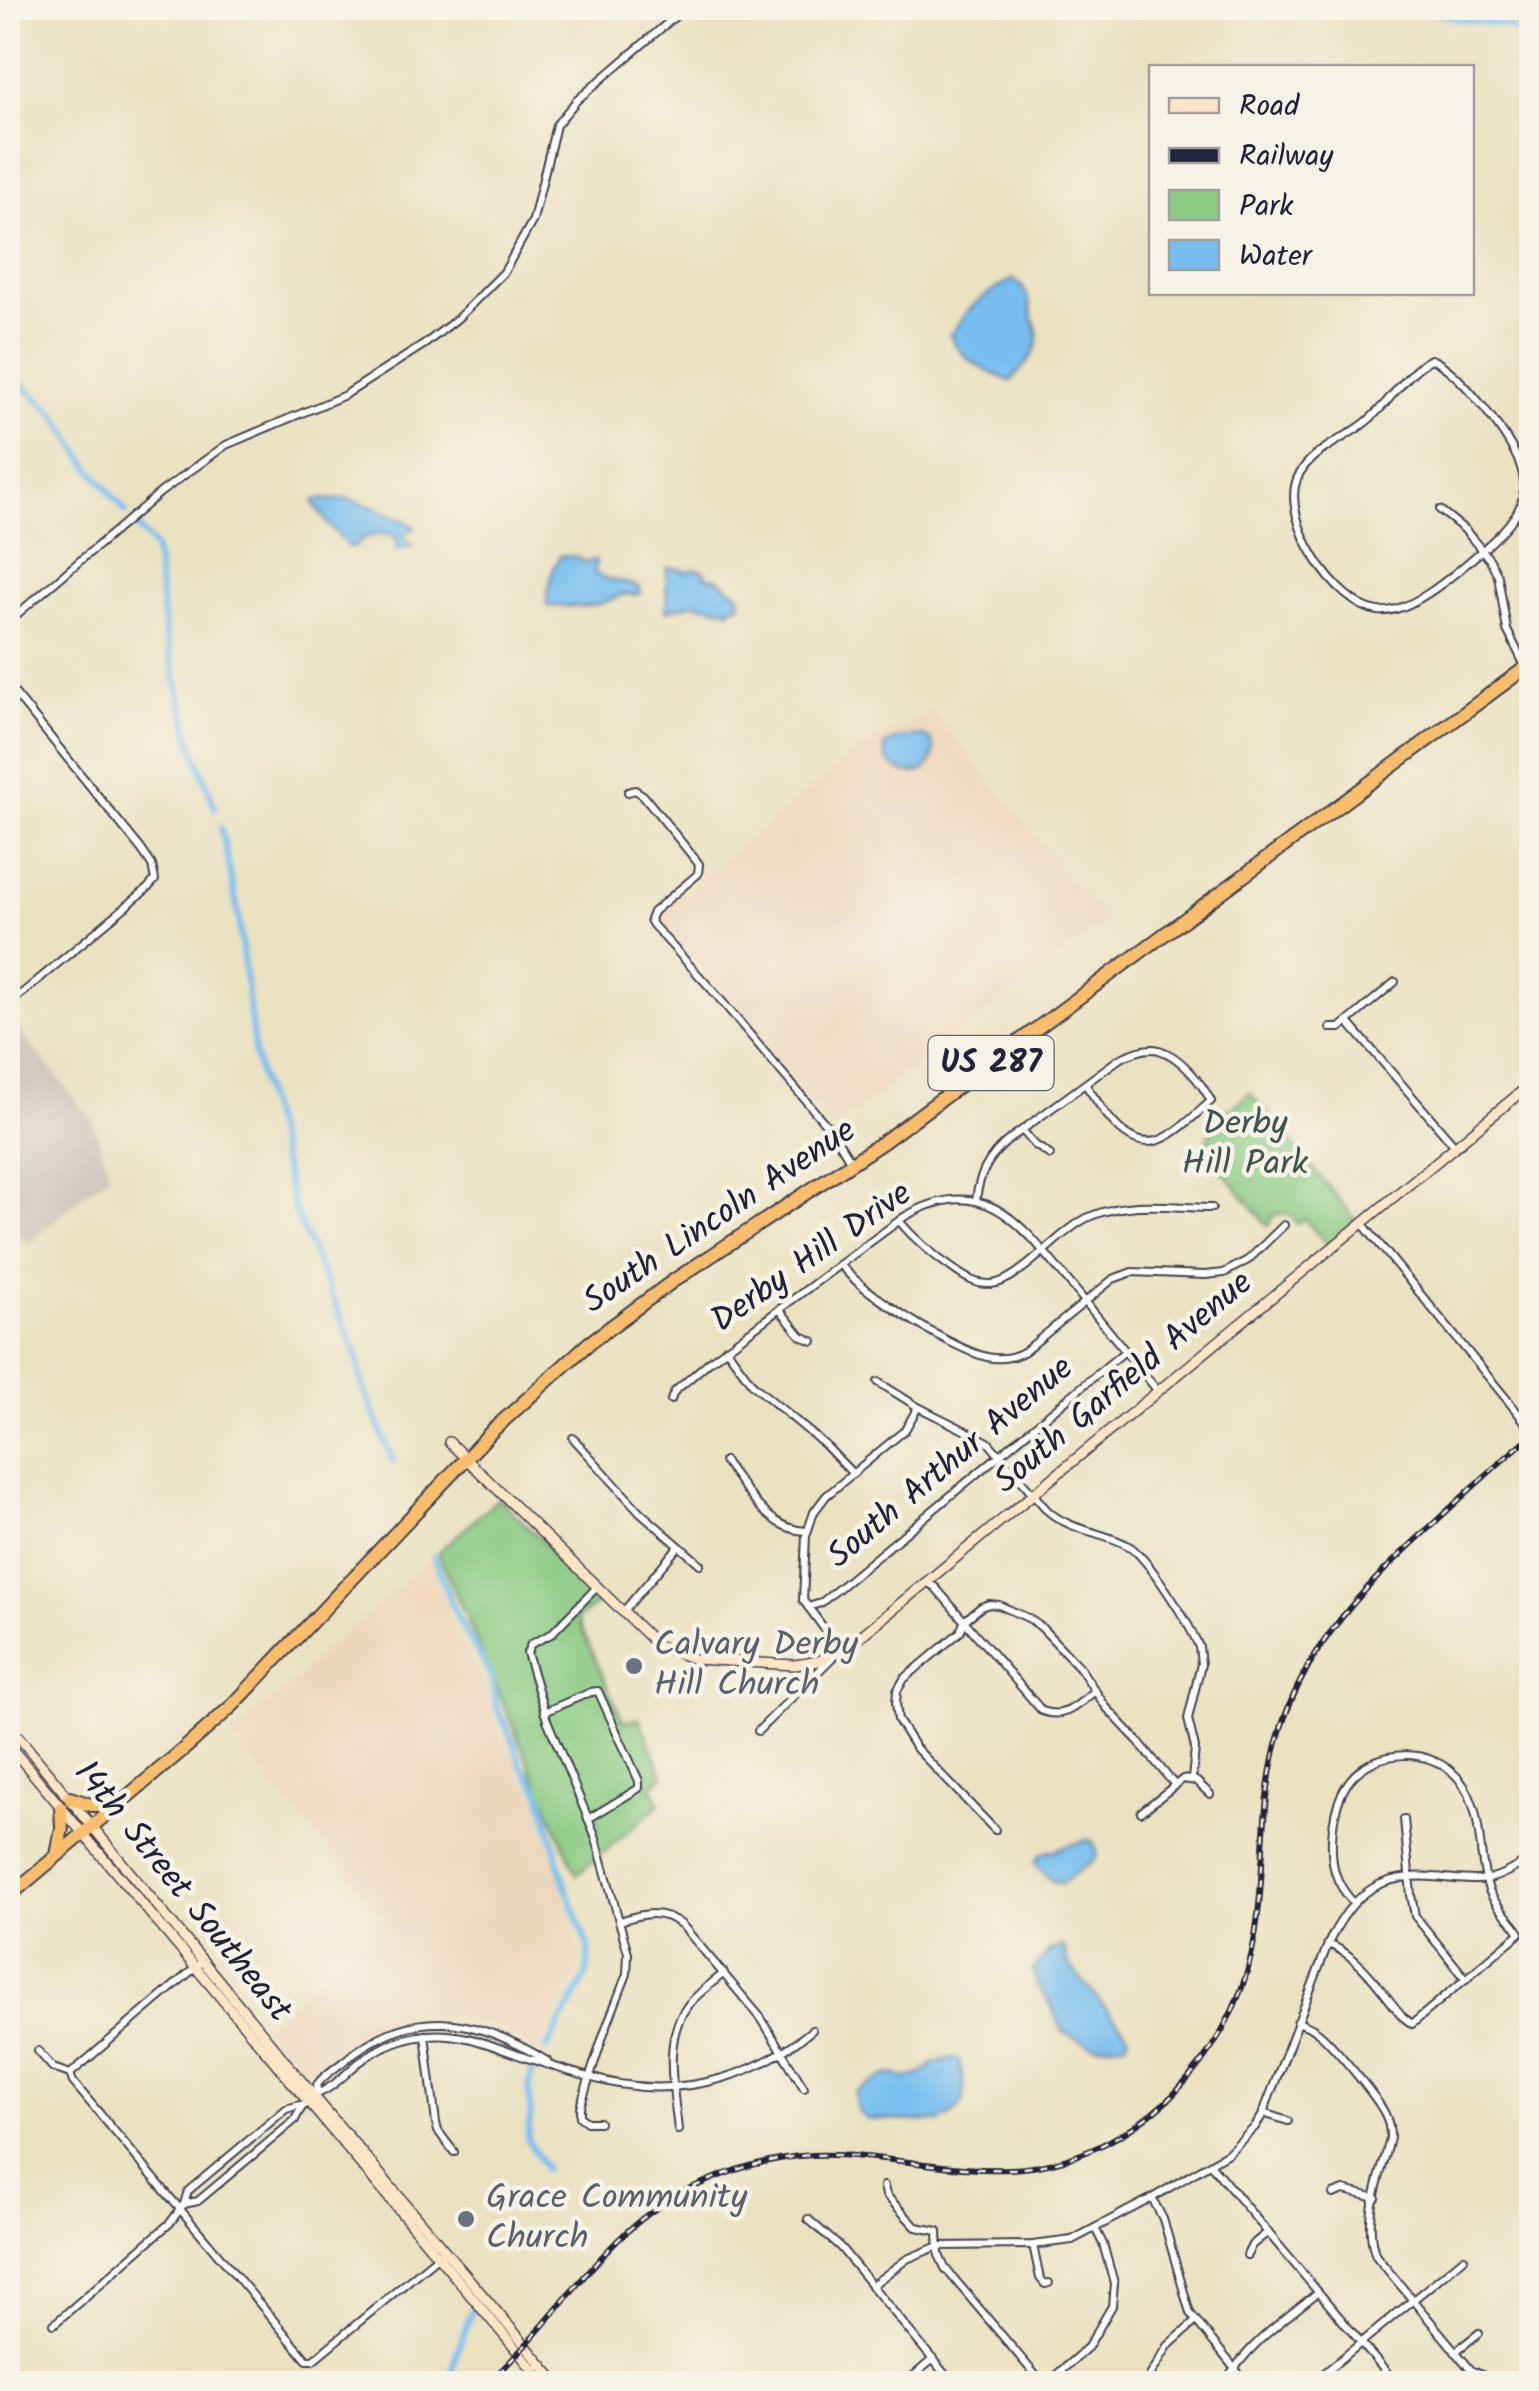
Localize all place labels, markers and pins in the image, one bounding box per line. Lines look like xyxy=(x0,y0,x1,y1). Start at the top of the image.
place label: Calvary Derby Hill Church xyxy=(654,1618,858,1714)
marker: Calvary Derby Hill Church xyxy=(623,1655,645,1677)
place label: Grace Community Church xyxy=(486,2171,748,2267)
marker: Grace Community Church xyxy=(455,2208,477,2230)

